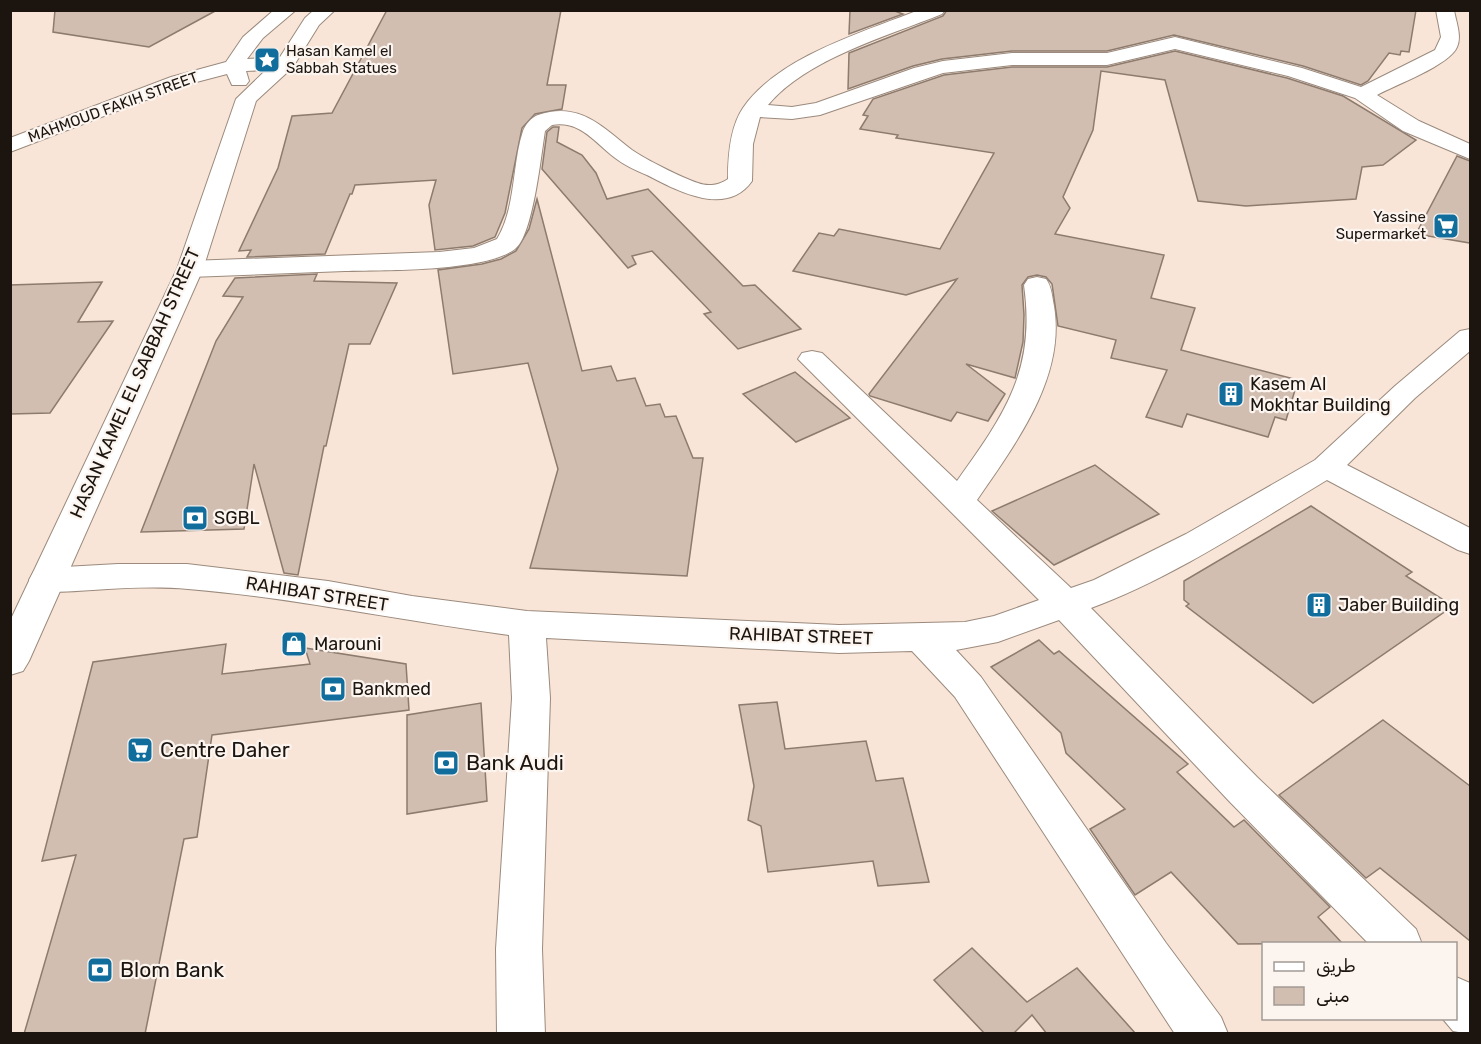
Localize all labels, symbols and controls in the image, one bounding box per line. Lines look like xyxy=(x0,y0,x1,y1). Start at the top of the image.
place label: Hasan Kamel el Sabbah Statues xyxy=(286,42,397,77)
place icon: Hasan Kamel el Sabbah Statues xyxy=(252,45,282,75)
street label: MAHMOUD FAKIH STREET xyxy=(26,68,201,146)
place label: Yassine Supermarket xyxy=(1336,208,1426,243)
supermarket icon: Yassine Supermarket xyxy=(1431,211,1461,241)
street label: HASAN KAMEL EL SABBAH STREET xyxy=(65,244,205,522)
place label: Kasem Al Mokhtar Building xyxy=(1250,373,1391,416)
building icon: Kasem Al Mokhtar Building xyxy=(1216,379,1246,409)
bank icon: SGBL xyxy=(180,503,210,533)
place label: SGBL xyxy=(214,507,260,529)
street label: RAHIBAT STREET xyxy=(244,572,390,616)
building icon: Jaber Building xyxy=(1304,590,1334,620)
place label: Jaber Building xyxy=(1338,594,1459,616)
street label: RAHIBAT STREET xyxy=(729,622,873,650)
shop icon: Marouni xyxy=(279,629,309,659)
place label: Marouni xyxy=(314,633,381,655)
bank icon: Bankmed xyxy=(318,674,348,704)
place label: Bankmed xyxy=(352,678,431,700)
supermarket icon: Centre Daher xyxy=(125,735,155,765)
place label: Centre Daher xyxy=(160,737,290,762)
bank icon: Bank Audi xyxy=(431,748,461,778)
place label: Bank Audi xyxy=(466,750,564,775)
legend xyxy=(1262,942,1457,1020)
bank icon: Blom Bank xyxy=(85,955,115,985)
text: طريق xyxy=(1316,955,1356,977)
place label: Blom Bank xyxy=(120,957,224,982)
text: مبنى xyxy=(1316,985,1350,1007)

